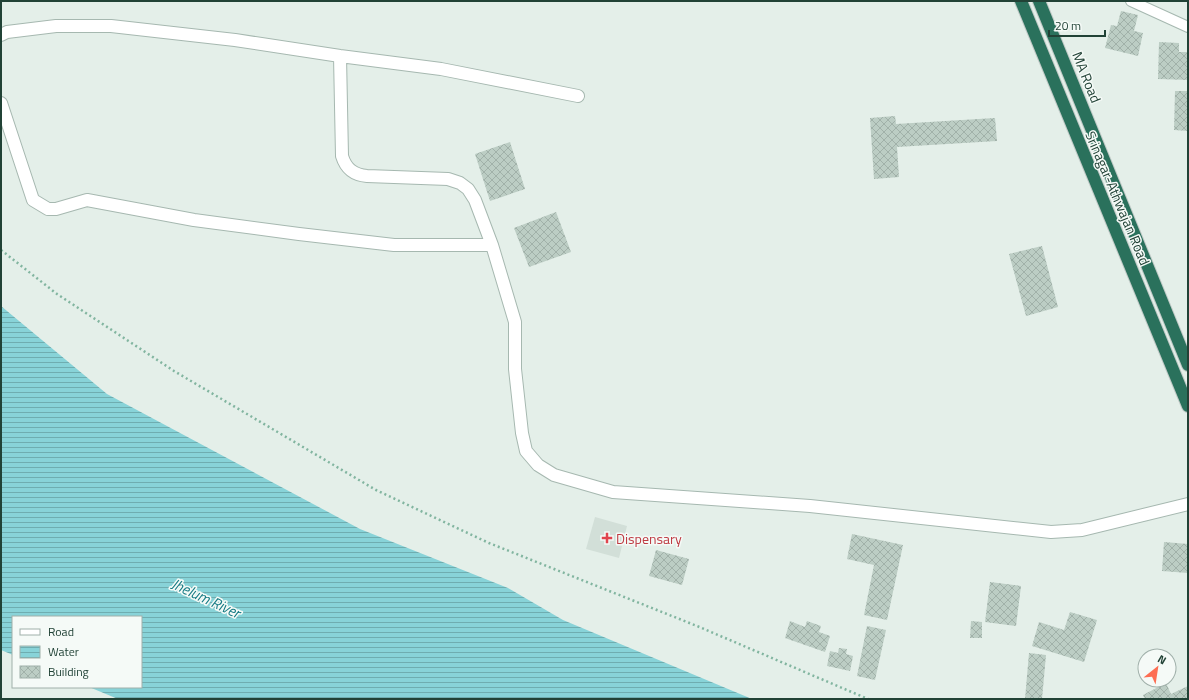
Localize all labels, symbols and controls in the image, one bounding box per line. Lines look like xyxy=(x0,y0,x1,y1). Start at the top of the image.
scale bar xyxy=(1049,12,1105,38)
text: 20 m xyxy=(1055,16,1081,35)
street label: MA Road xyxy=(1067,48,1107,106)
street label: Srinagar-Athwajan Road xyxy=(1080,128,1156,268)
place label: Dispensary xyxy=(616,528,682,549)
marker: Dispensary xyxy=(601,532,613,544)
water label: Jhelum River xyxy=(168,572,246,625)
legend xyxy=(12,616,142,688)
text: Road xyxy=(48,622,74,641)
text: Water xyxy=(48,642,79,661)
north arrow xyxy=(1137,648,1177,688)
text: N xyxy=(1155,651,1169,668)
text: Building xyxy=(48,662,89,681)

